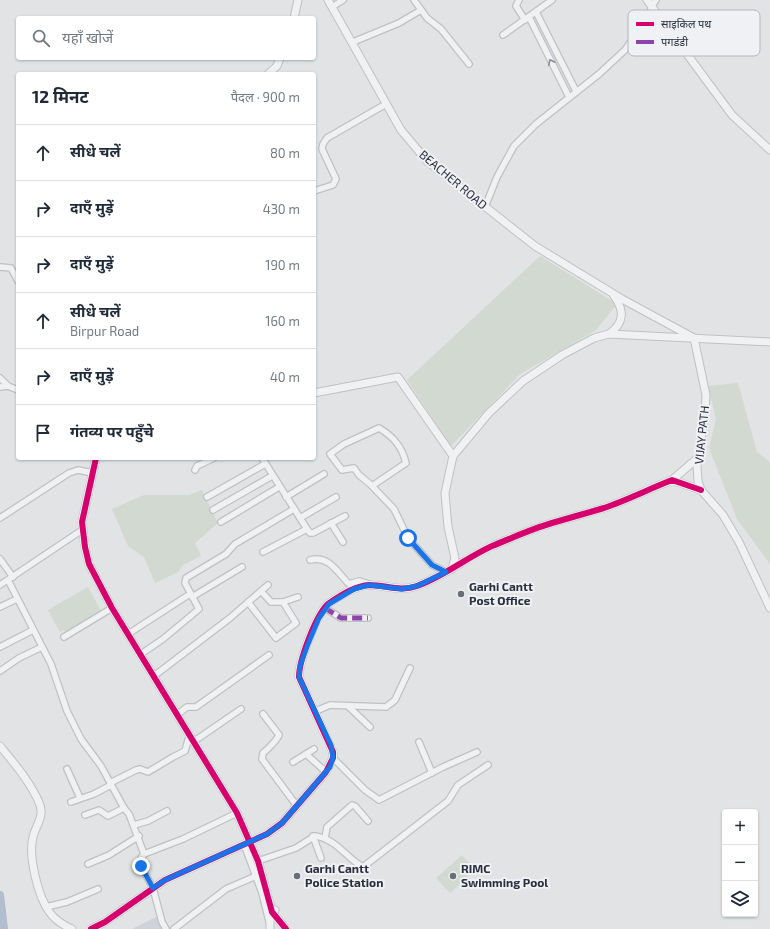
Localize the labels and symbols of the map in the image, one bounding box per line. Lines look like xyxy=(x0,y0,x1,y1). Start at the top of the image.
legend xyxy=(628,10,760,56)
text: साइकिल पथ xyxy=(661,17,712,30)
text: पगडंडी xyxy=(661,35,688,48)
one-way arrow xyxy=(549,59,556,67)
street label: BEACHER ROAD xyxy=(417,147,490,212)
street label: VIJAY PATH xyxy=(691,405,711,465)
route start xyxy=(399,529,417,547)
place label: Garhi Cantt Post Office xyxy=(469,579,533,607)
marker: Garhi Cantt Post Office xyxy=(456,589,466,599)
route end xyxy=(132,857,150,875)
place label: Garhi Cantt Police Station xyxy=(305,861,383,889)
place label: RIMC Swimming Pool xyxy=(461,861,548,889)
marker: Garhi Cantt Police Station xyxy=(292,871,302,881)
marker: RIMC Swimming Pool xyxy=(448,871,458,881)

